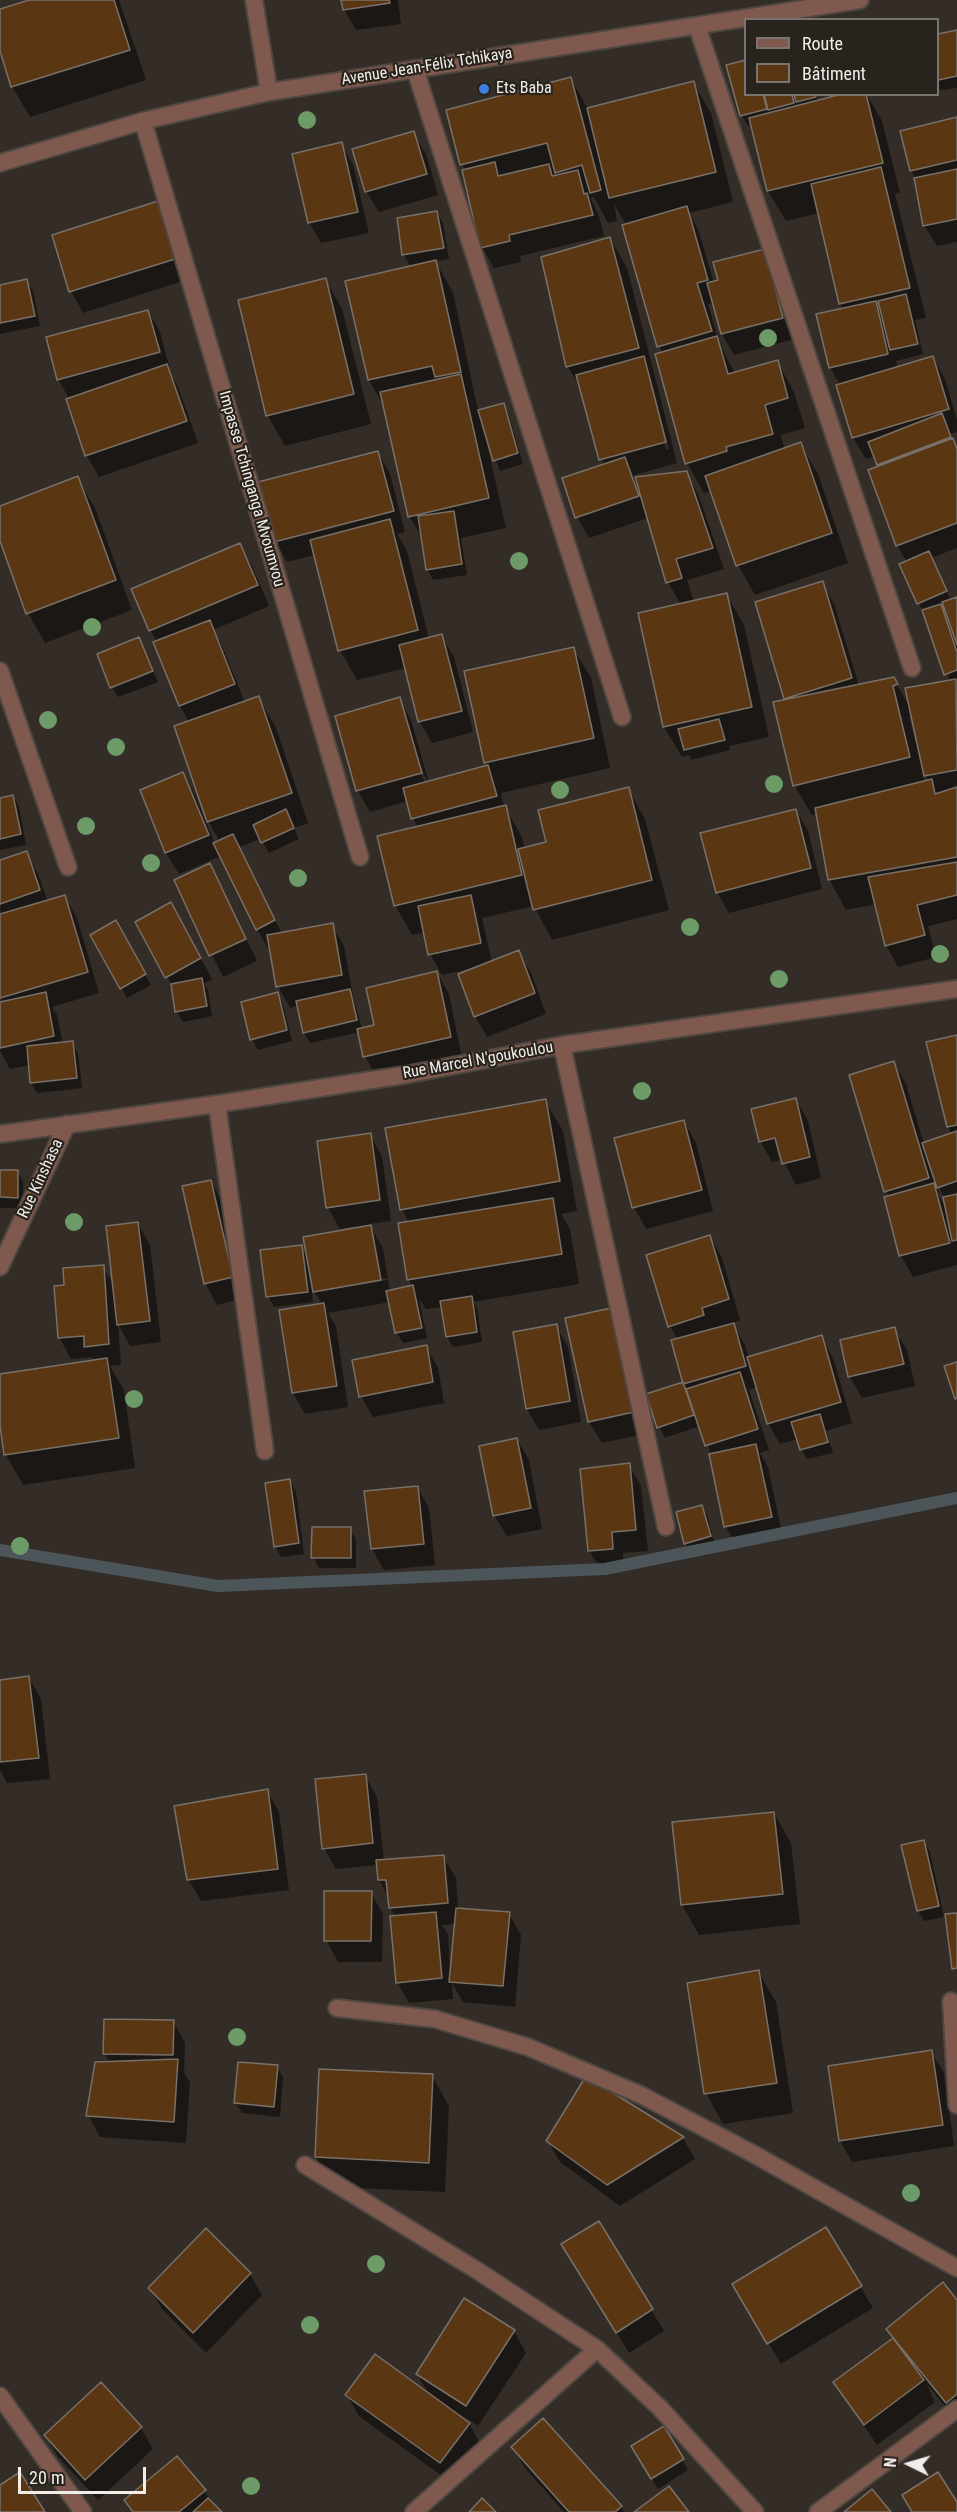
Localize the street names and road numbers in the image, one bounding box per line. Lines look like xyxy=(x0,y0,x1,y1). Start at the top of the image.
street label: Avenue Jean-Félix Tchikaya xyxy=(340,44,514,90)
street label: Impasse Tchinganga Mvoumvou xyxy=(214,389,288,589)
street label: Rue Marcel N'goukoulou xyxy=(401,1038,555,1084)
street label: Rue Kinshasa xyxy=(14,1136,68,1222)

